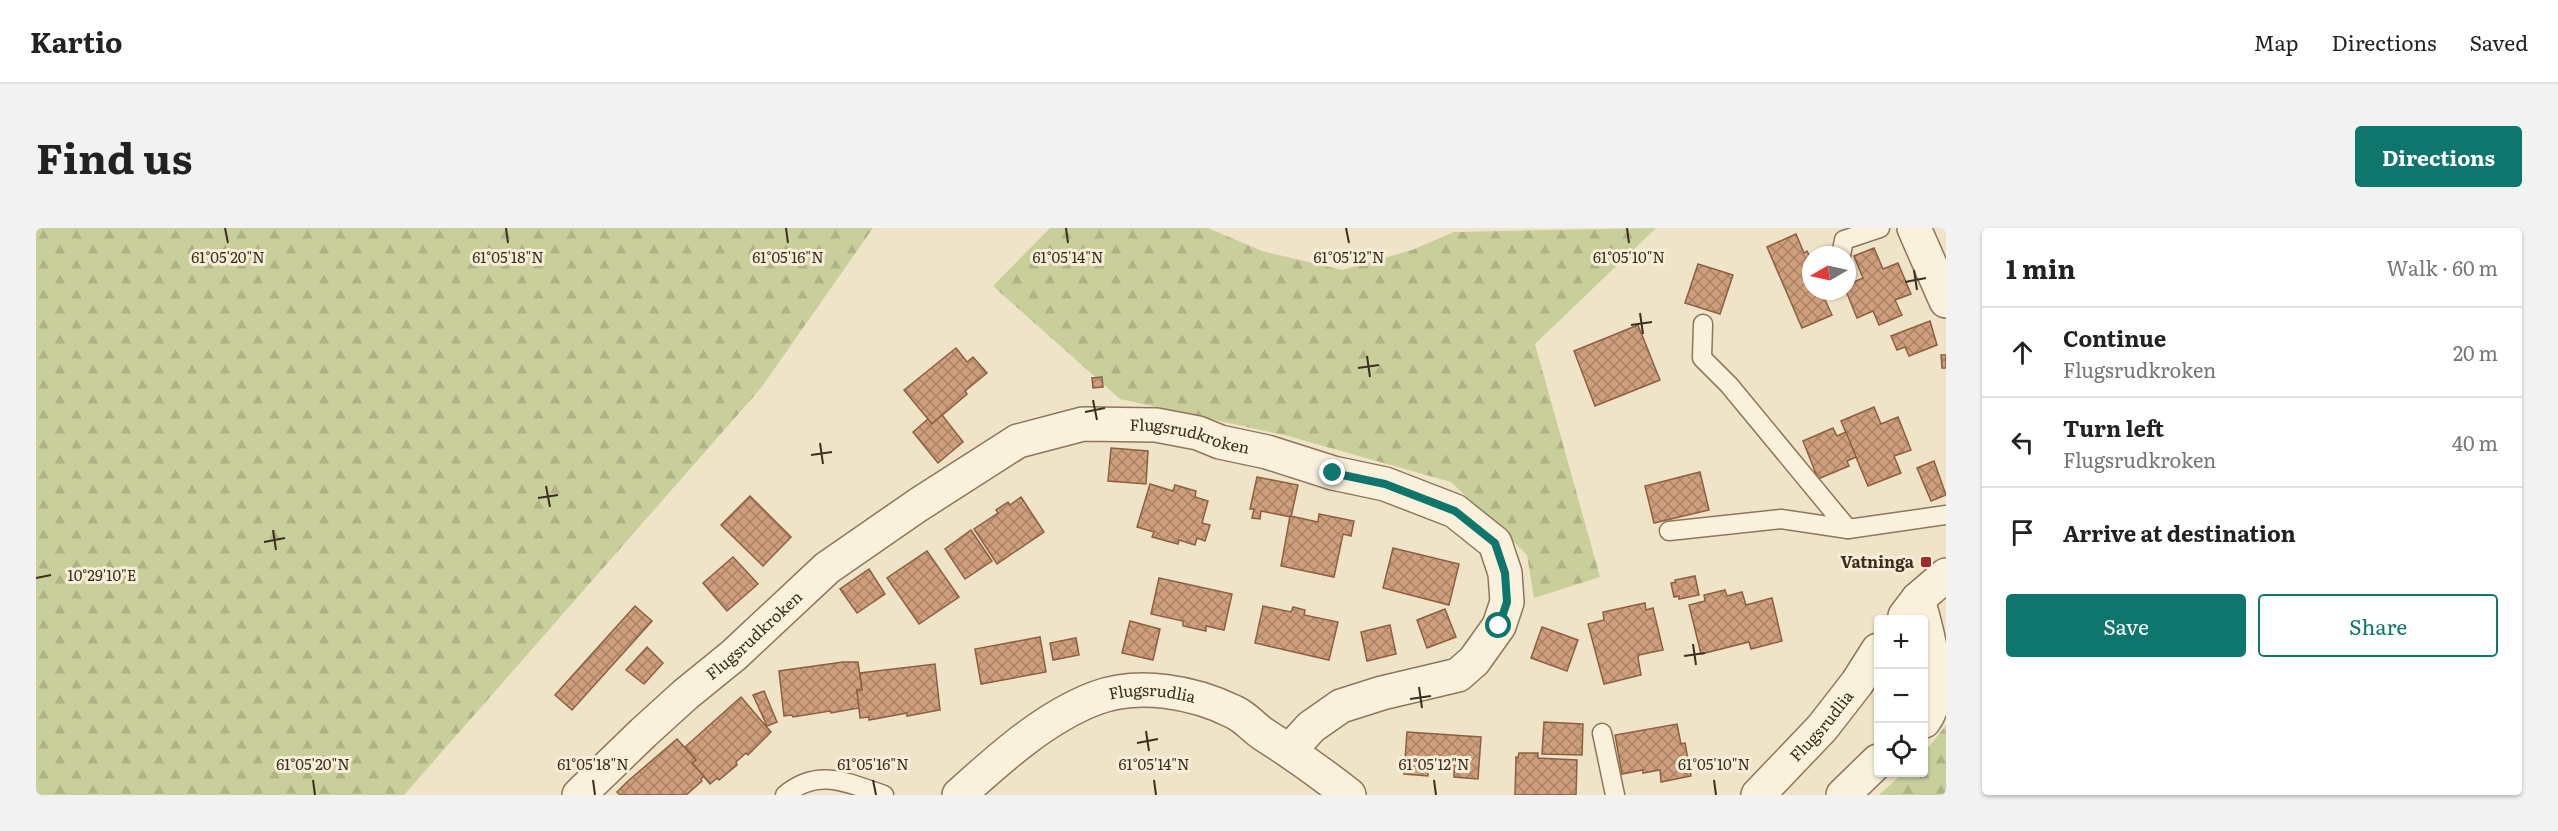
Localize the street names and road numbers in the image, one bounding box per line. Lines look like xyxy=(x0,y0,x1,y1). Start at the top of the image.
street label: Flugsrudkroken xyxy=(1130,412,1252,459)
street label: Flugsrudkroken xyxy=(700,584,807,685)
street label: Flugsrudlia xyxy=(1106,677,1199,708)
street label: Flugsrudlia xyxy=(1783,684,1859,766)

